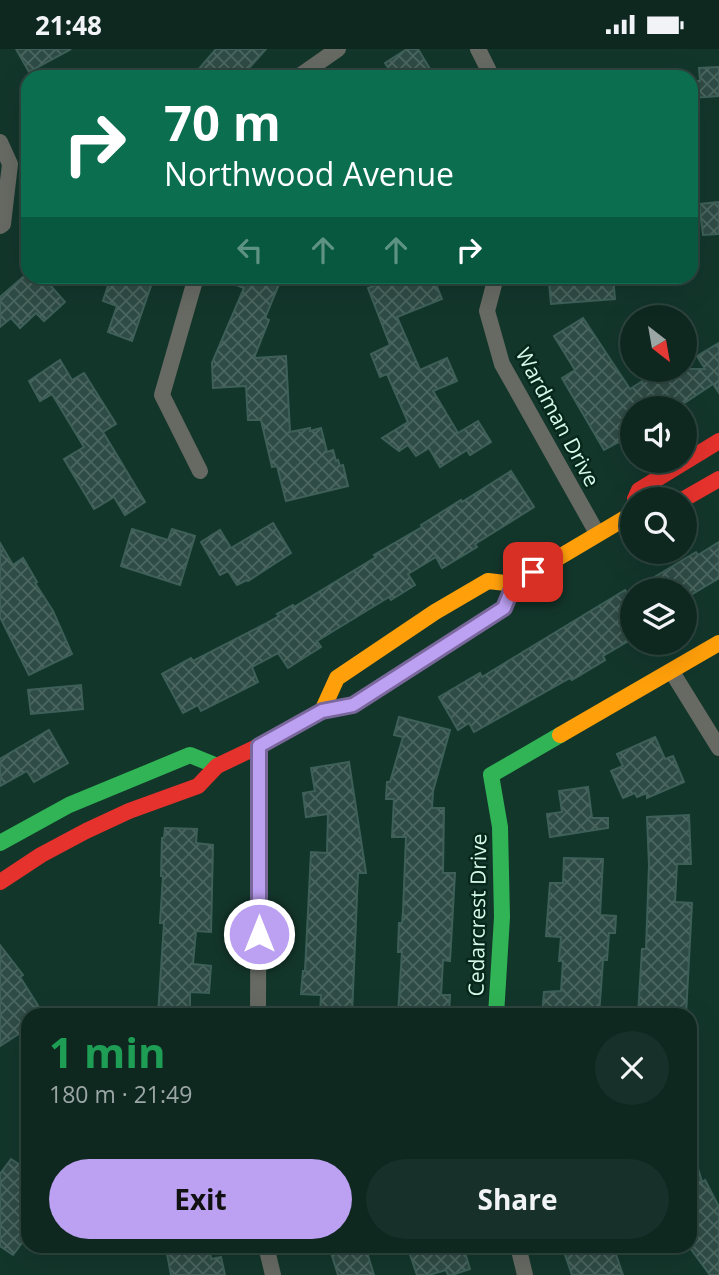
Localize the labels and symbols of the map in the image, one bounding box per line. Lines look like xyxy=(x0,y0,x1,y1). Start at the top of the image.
north arrow xyxy=(620,305,696,381)
street label: Wardman Drive xyxy=(510,343,606,491)
pin xyxy=(503,542,563,602)
street label: Cedarcrest Drive xyxy=(462,833,492,997)
position arrow xyxy=(222,897,296,971)

